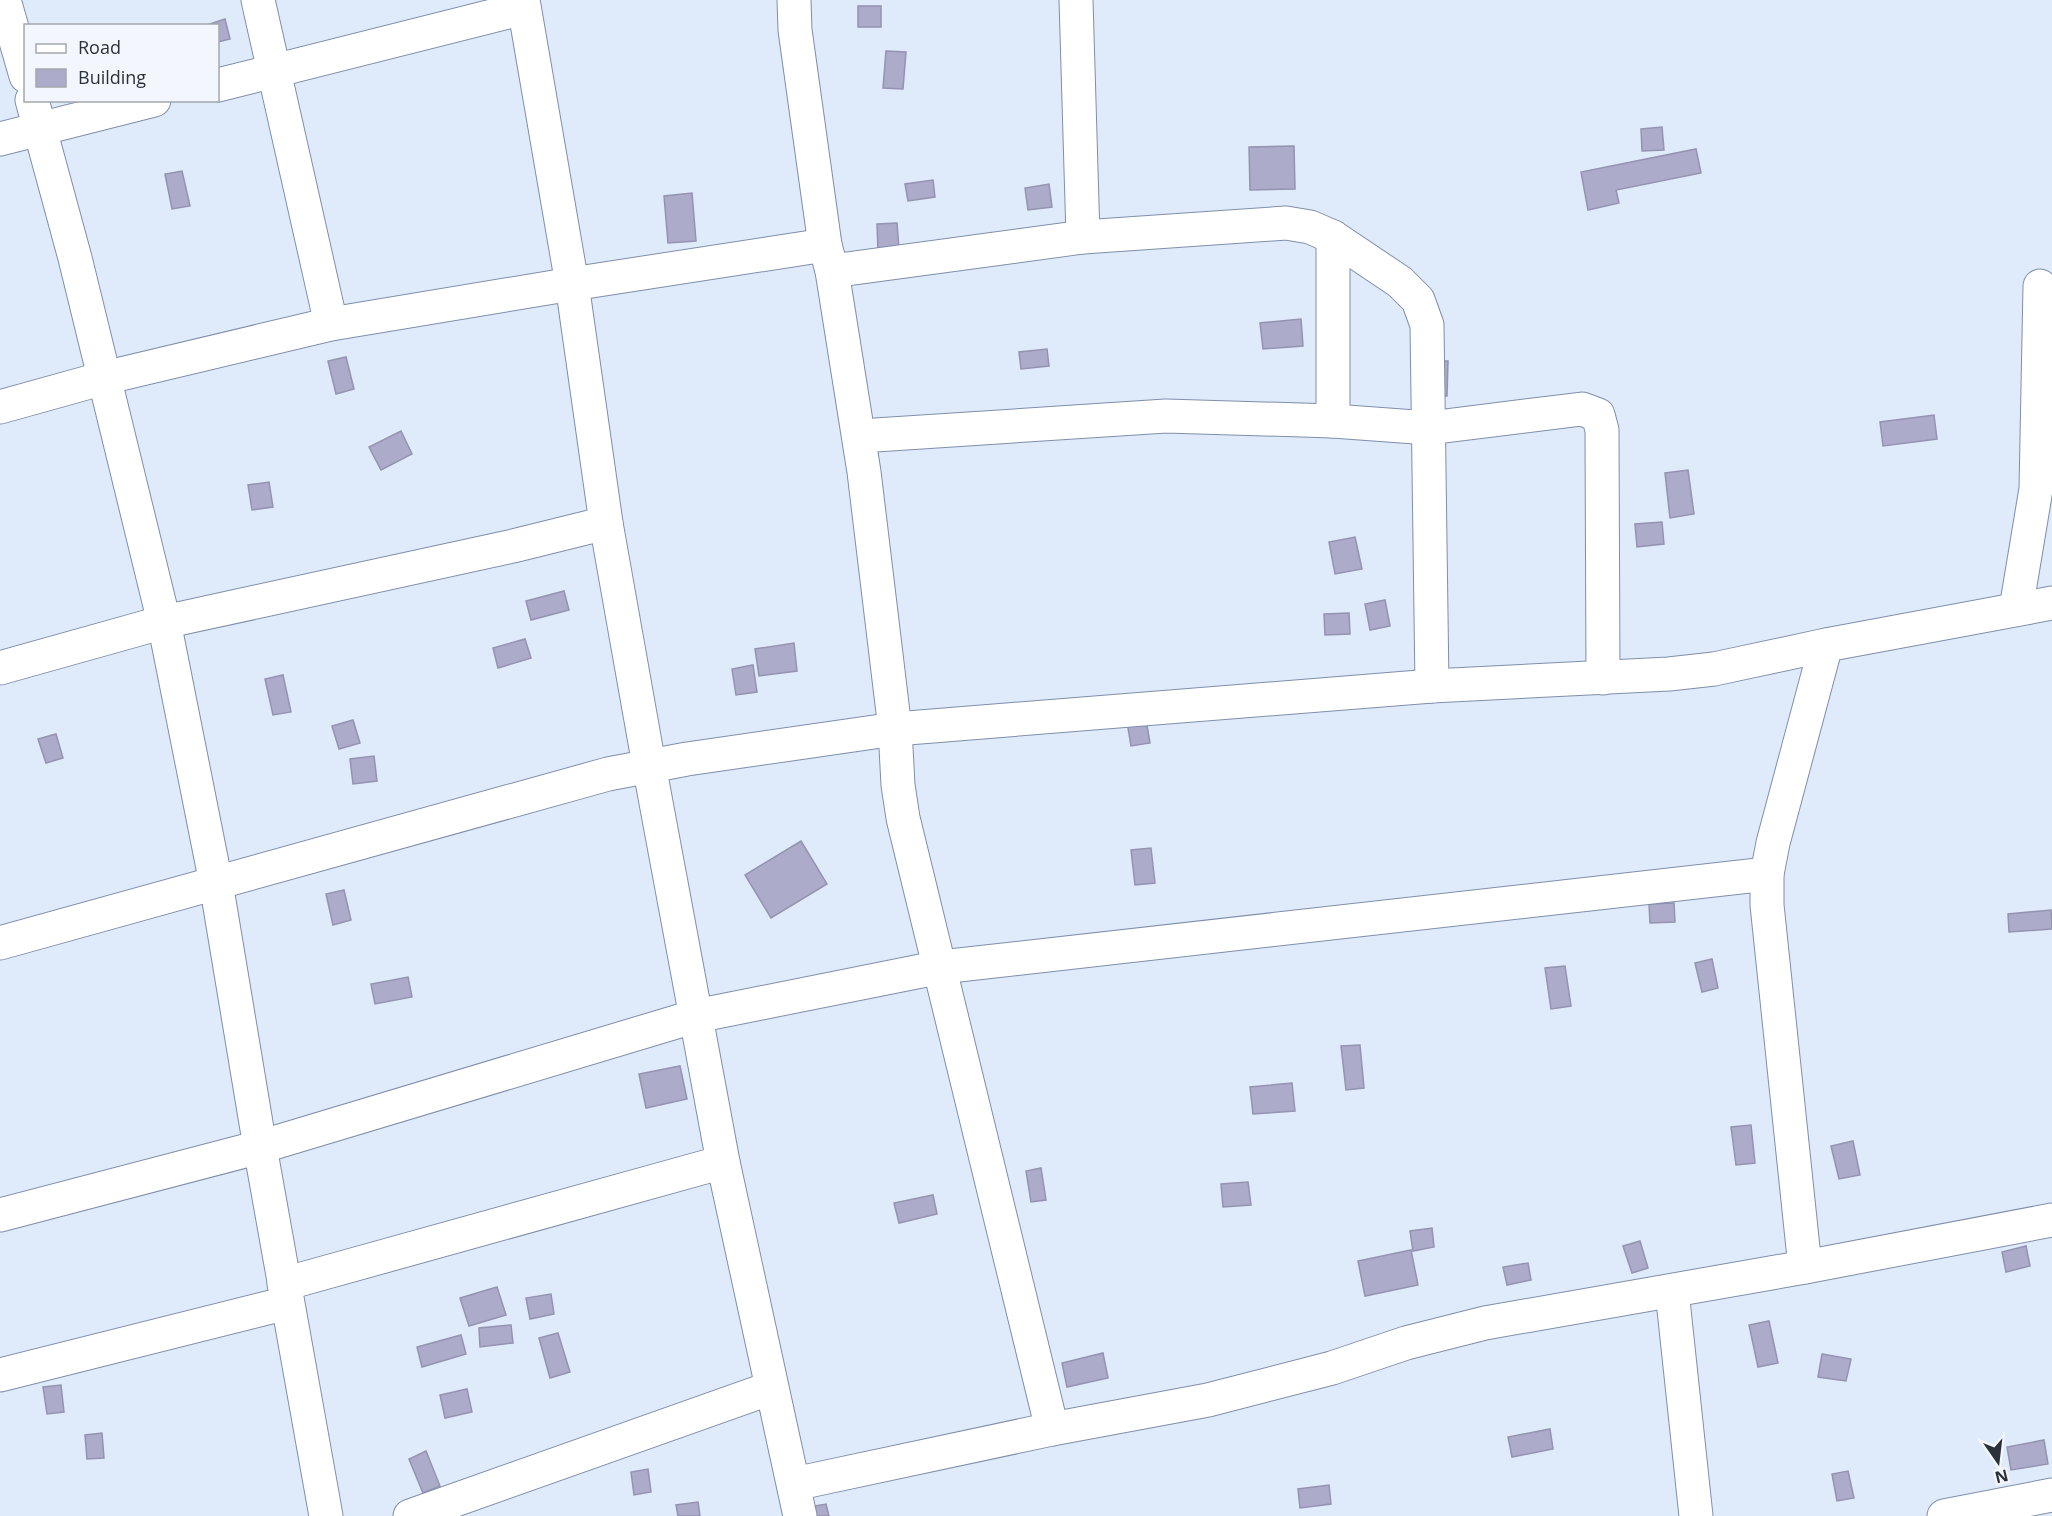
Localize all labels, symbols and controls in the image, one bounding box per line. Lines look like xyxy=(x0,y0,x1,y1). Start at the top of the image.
legend xyxy=(24,24,219,102)
text: Road xyxy=(78,35,121,59)
text: Building xyxy=(78,65,146,89)
north arrow xyxy=(1968,1432,2028,1492)
text: N xyxy=(1993,1464,2011,1489)

